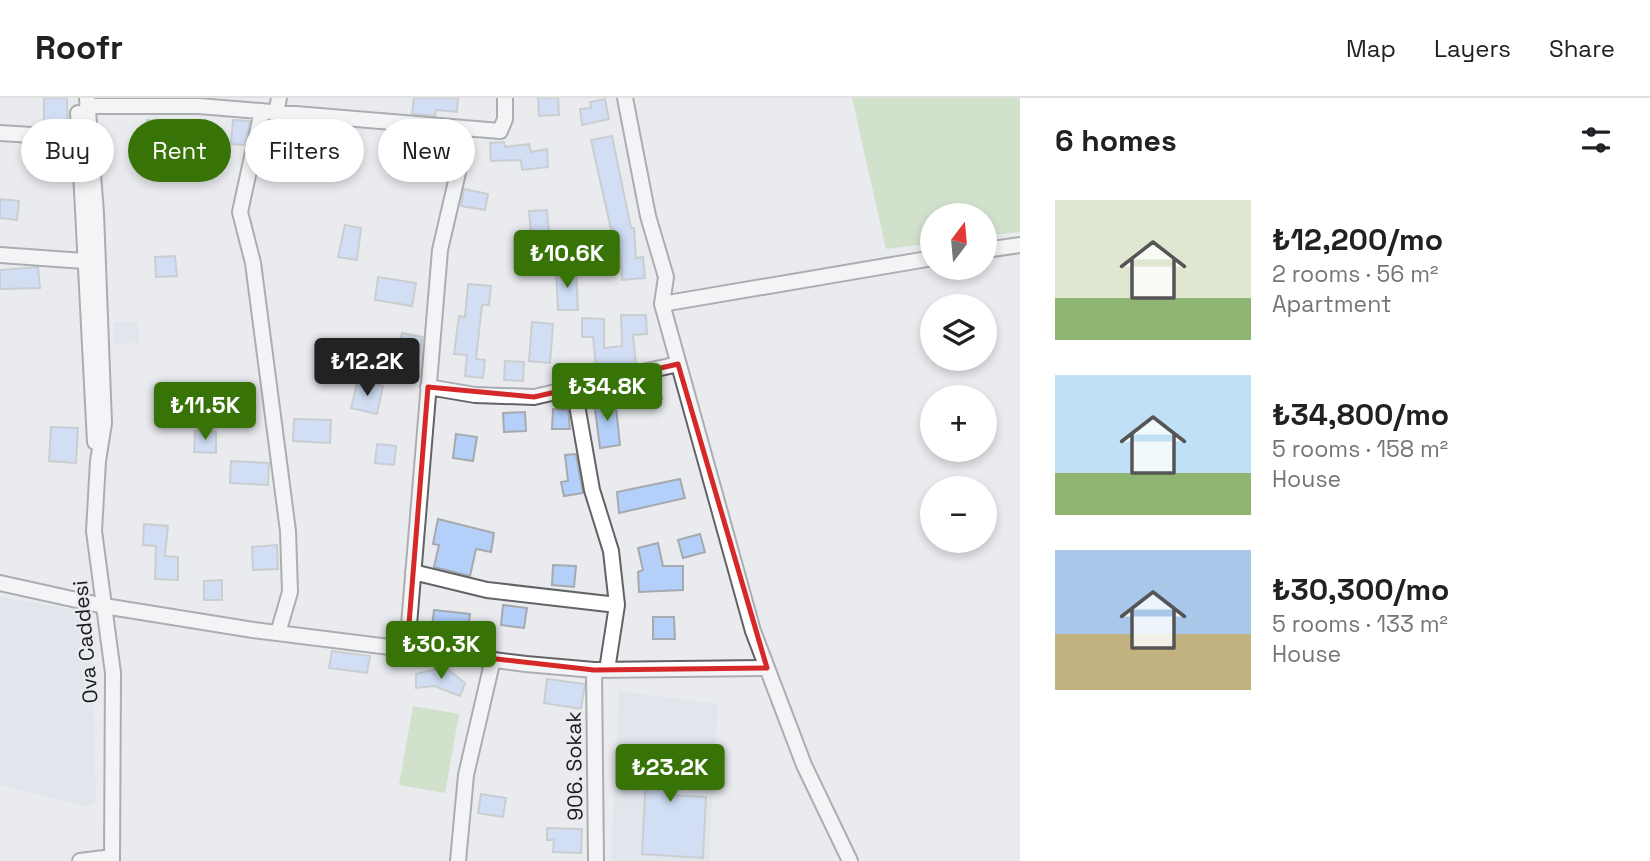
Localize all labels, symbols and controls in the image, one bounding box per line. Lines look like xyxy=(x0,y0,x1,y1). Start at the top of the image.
text: Roofr xyxy=(35,27,123,69)
text: Map xyxy=(1346,33,1396,64)
text: Layers xyxy=(1434,33,1511,64)
text: Share xyxy=(1549,33,1615,64)
chip: Buy xyxy=(21,119,114,182)
chip: Rent xyxy=(128,119,231,182)
chip: Filters xyxy=(245,119,364,182)
chip: New xyxy=(378,119,475,182)
text: 6 homes xyxy=(1055,121,1177,160)
icon: filters xyxy=(1577,121,1615,159)
north arrow xyxy=(920,203,998,280)
map controls xyxy=(920,203,997,553)
text: ₺12,200/mo xyxy=(1272,220,1443,259)
icon: home xyxy=(1111,228,1195,312)
pin: ₺10.6K xyxy=(510,230,624,290)
text: ₺10.6K xyxy=(530,238,604,268)
text: 2 rooms · 56 m² xyxy=(1272,259,1438,289)
text: Apartment xyxy=(1272,289,1392,319)
button: layers xyxy=(920,294,997,371)
pin: ₺12.2K xyxy=(310,338,424,398)
text: ₺12.2K xyxy=(330,346,404,376)
pin: ₺34.8K xyxy=(550,364,664,423)
text: ₺34.8K xyxy=(568,371,646,401)
pin: ₺11.5K xyxy=(148,382,262,442)
button: + xyxy=(920,385,997,462)
text: ₺11.5K xyxy=(170,390,240,420)
text: ₺34,800/mo xyxy=(1272,395,1449,434)
icon: home xyxy=(1111,403,1195,487)
text: 5 rooms · 158 m² xyxy=(1272,434,1448,464)
text: House xyxy=(1272,464,1341,494)
button: − xyxy=(920,476,997,553)
text: ₺30,300/mo xyxy=(1272,570,1449,609)
icon: home xyxy=(1111,578,1195,662)
street label: Ova Caddesi xyxy=(66,579,104,705)
text: 5 rooms · 133 m² xyxy=(1272,609,1448,639)
pin: ₺30.3K xyxy=(384,622,498,681)
text: ₺30.3K xyxy=(402,629,480,659)
text: House xyxy=(1272,639,1341,669)
street label: 906. Sokak xyxy=(560,711,588,821)
pin: ₺23.2K xyxy=(613,744,727,804)
text: ₺23.2K xyxy=(632,752,708,782)

